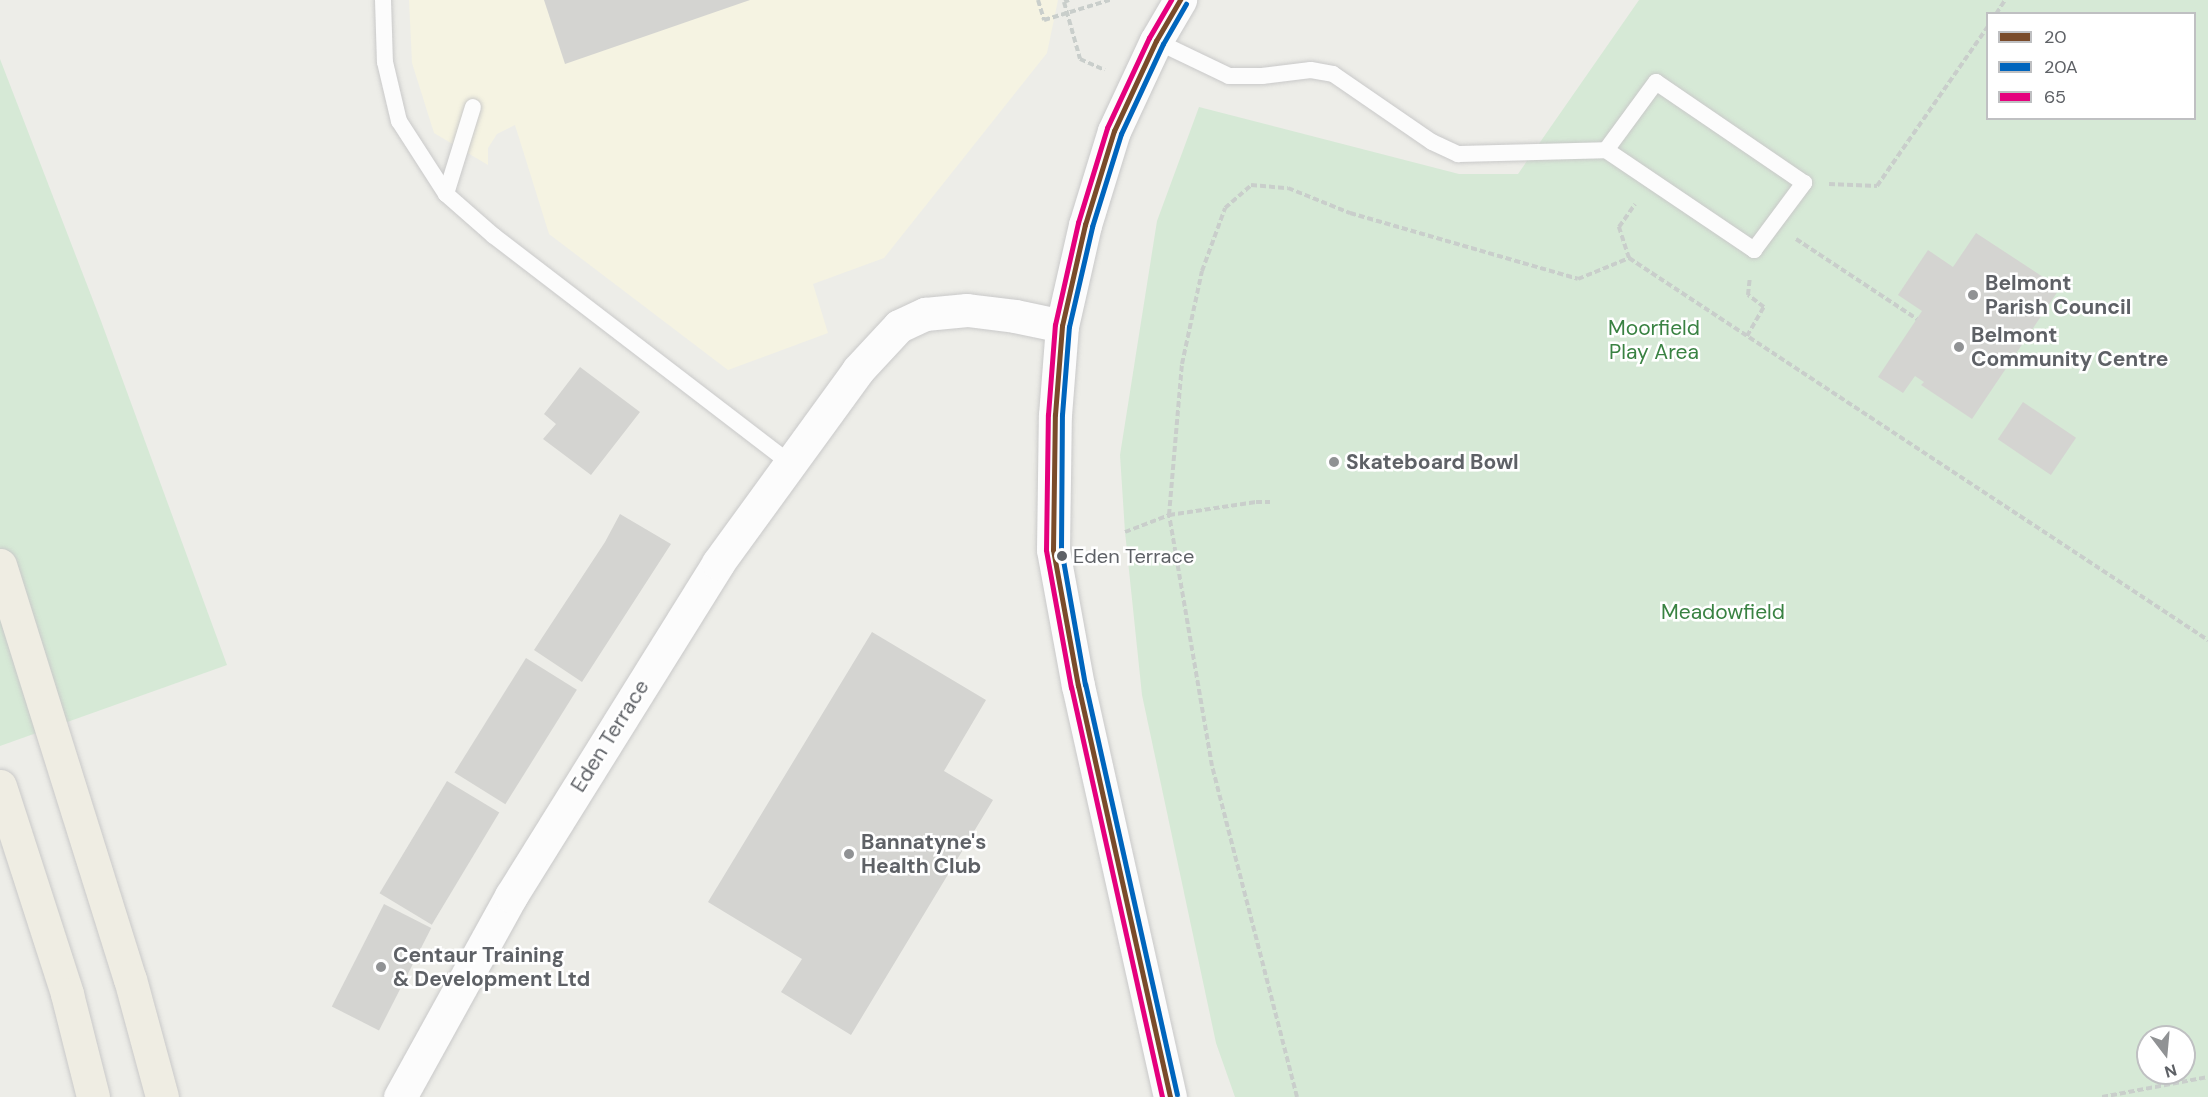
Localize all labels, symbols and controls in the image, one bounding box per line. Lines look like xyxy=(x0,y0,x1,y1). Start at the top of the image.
legend xyxy=(1986,12,2196,120)
text: 20 xyxy=(2044,25,2067,49)
text: 20A xyxy=(2044,55,2078,79)
text: 65 xyxy=(2044,85,2066,109)
place label: Belmont Parish Council xyxy=(1985,270,2131,320)
marker: Belmont Parish Council xyxy=(1966,288,1980,302)
park label: Moorfield Play Area xyxy=(1608,315,1700,365)
place label: Belmont Community Centre xyxy=(1971,322,2168,372)
marker: Belmont Community Centre xyxy=(1952,340,1966,354)
place label: Skateboard Bowl xyxy=(1346,449,1519,475)
marker: Skateboard Bowl xyxy=(1327,455,1341,469)
place label: Eden Terrace xyxy=(1073,544,1194,568)
marker: Eden Terrace xyxy=(1056,550,1068,562)
park label: Meadowfield xyxy=(1661,599,1785,625)
street label: Eden Terrace xyxy=(566,675,654,797)
place label: Bannatyne's Health Club xyxy=(861,829,986,879)
marker: Bannatyne's Health Club xyxy=(842,847,856,861)
place label: Centaur Training & Development Ltd xyxy=(393,942,590,992)
marker: Centaur Training & Development Ltd xyxy=(374,960,388,974)
north arrow xyxy=(2136,1025,2196,1085)
text: N xyxy=(2162,1059,2179,1083)

